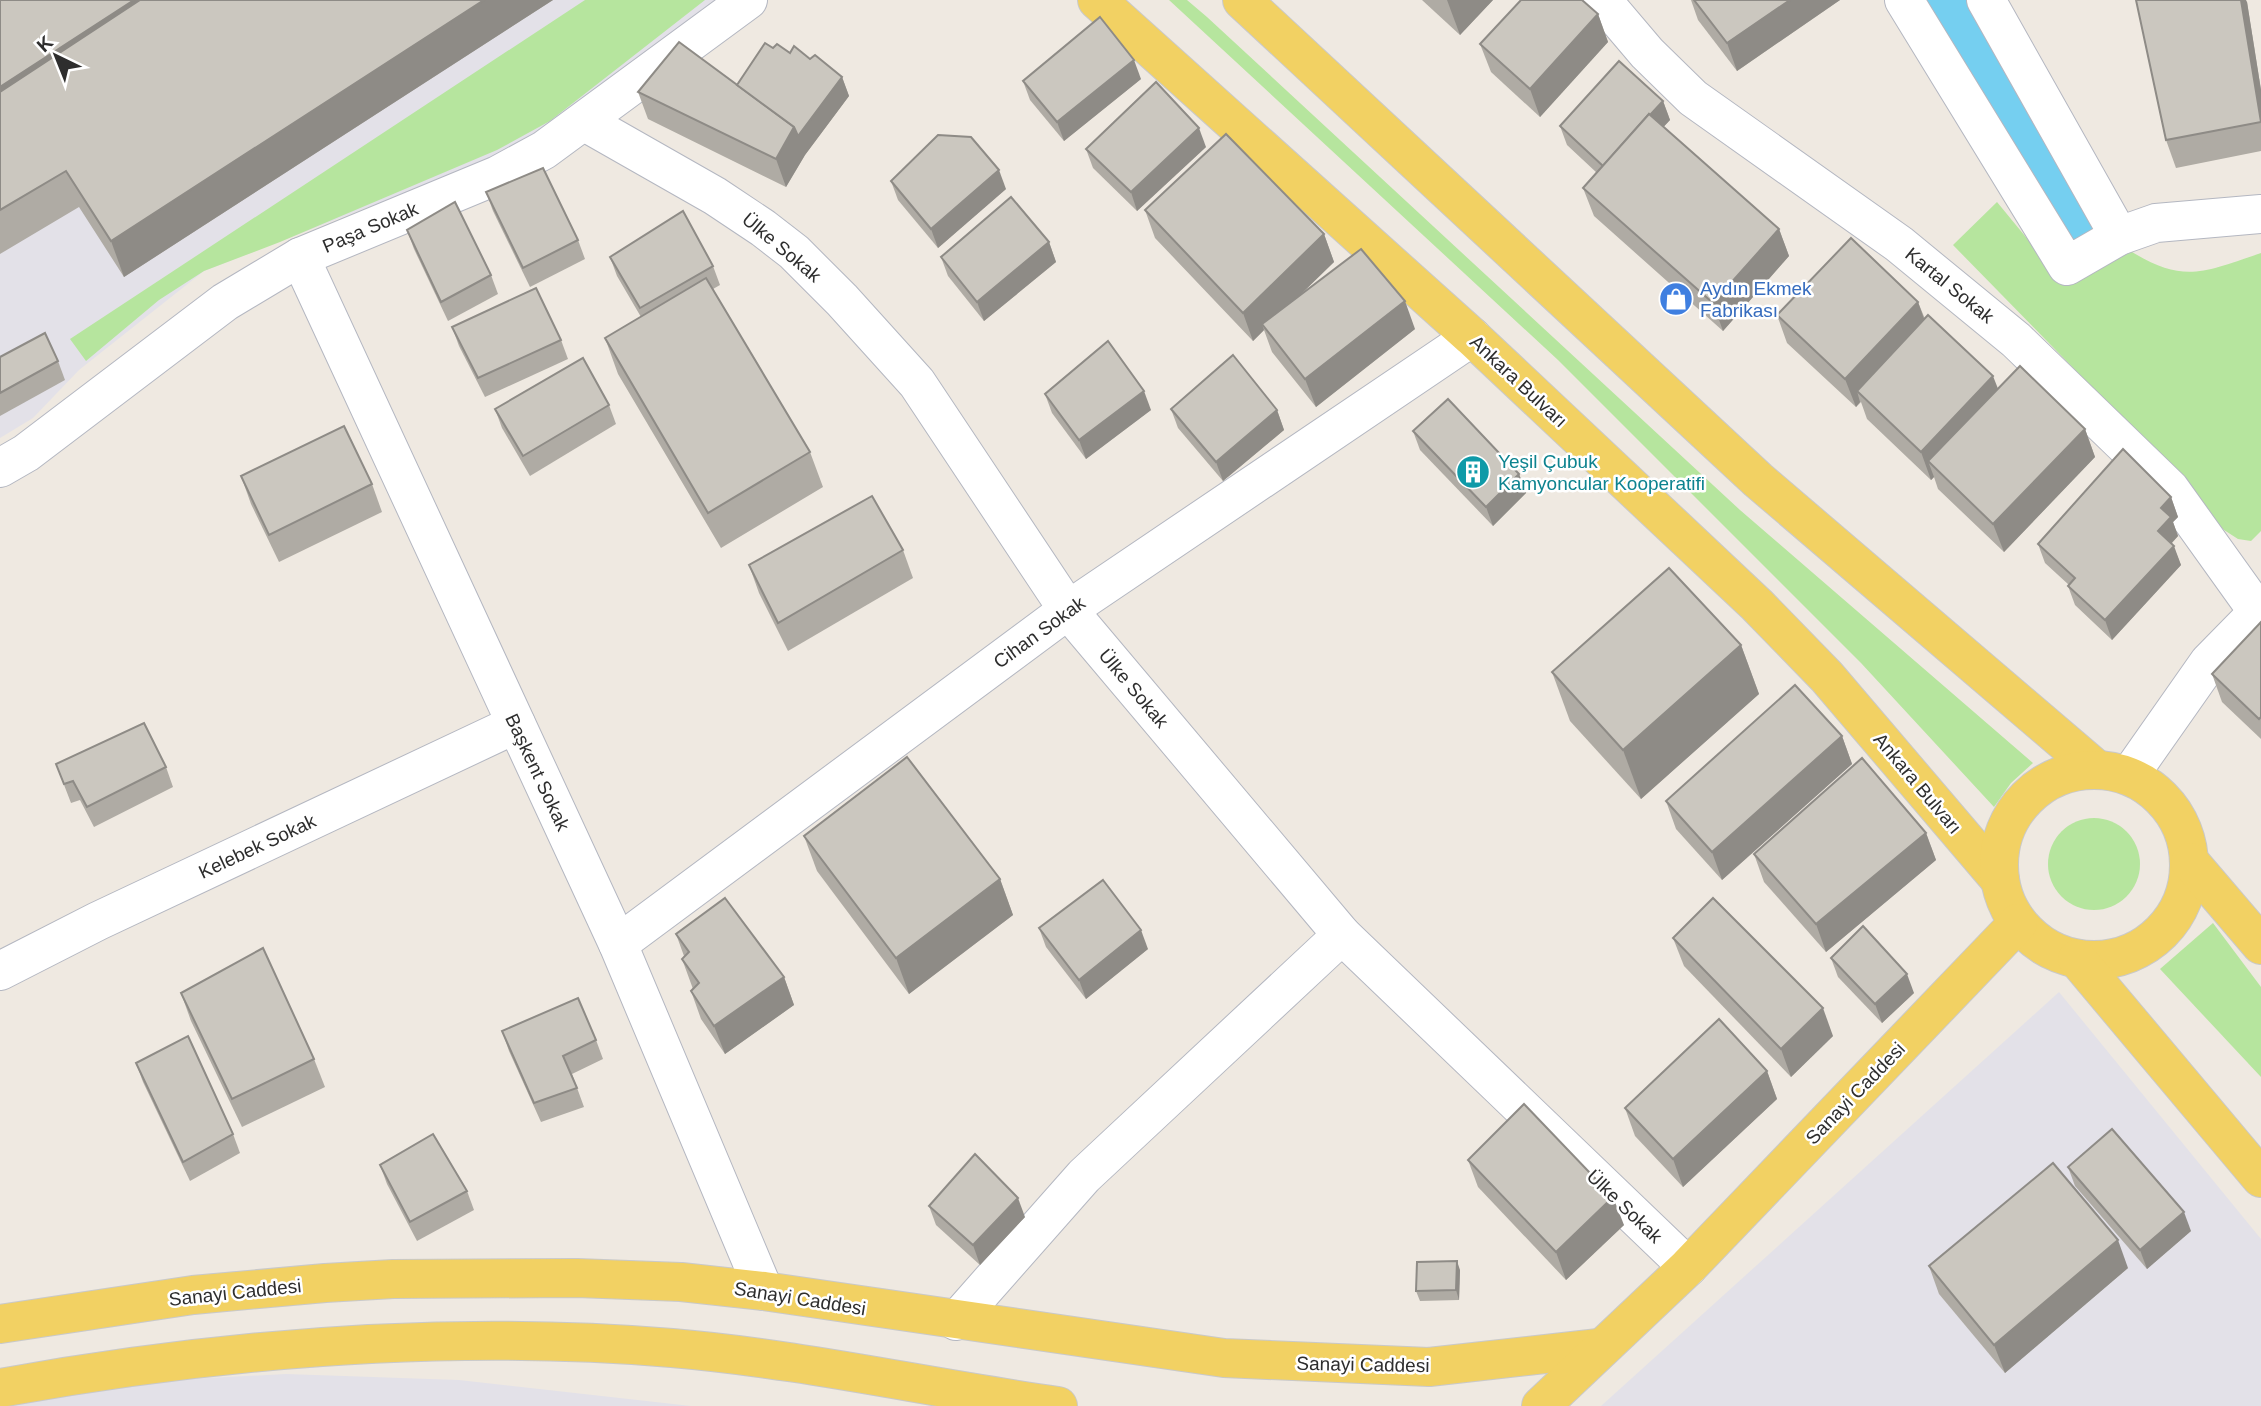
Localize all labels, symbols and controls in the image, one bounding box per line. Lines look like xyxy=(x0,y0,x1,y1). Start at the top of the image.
north arrow xyxy=(21,21,91,91)
text: K xyxy=(33,31,57,56)
street label: Paşa Sokak xyxy=(319,198,421,257)
street label: Ülke Sokak xyxy=(738,208,826,287)
street label: Kartal Sokak xyxy=(1901,243,1999,328)
place label: Aydın Ekmek Fabrikası xyxy=(1700,278,1812,321)
shop icon: Aydın Ekmek Fabrikası xyxy=(1657,280,1695,318)
street label: Ankara Bulvarı xyxy=(1466,331,1571,432)
place label: Yeşil Çubuk Kamyoncular Kooperatifi xyxy=(1498,451,1705,494)
building icon: Yeşil Çubuk Kamyoncular Kooperatifi xyxy=(1454,453,1492,491)
street label: Cihan Sokak xyxy=(990,592,1089,673)
street label: Ülke Sokak xyxy=(1095,645,1173,732)
street label: Başkent Sokak xyxy=(501,710,574,835)
street label: Ankara Bulvarı xyxy=(1870,729,1966,838)
street label: Kelebek Sokak xyxy=(195,810,320,883)
street label: Sanayi Caddesi xyxy=(1802,1038,1909,1149)
street label: Ülke Sokak xyxy=(1583,1165,1667,1248)
street label: Sanayi Caddesi xyxy=(168,1275,302,1310)
street label: Sanayi Caddesi xyxy=(733,1278,867,1319)
street label: Sanayi Caddesi xyxy=(1296,1353,1430,1376)

